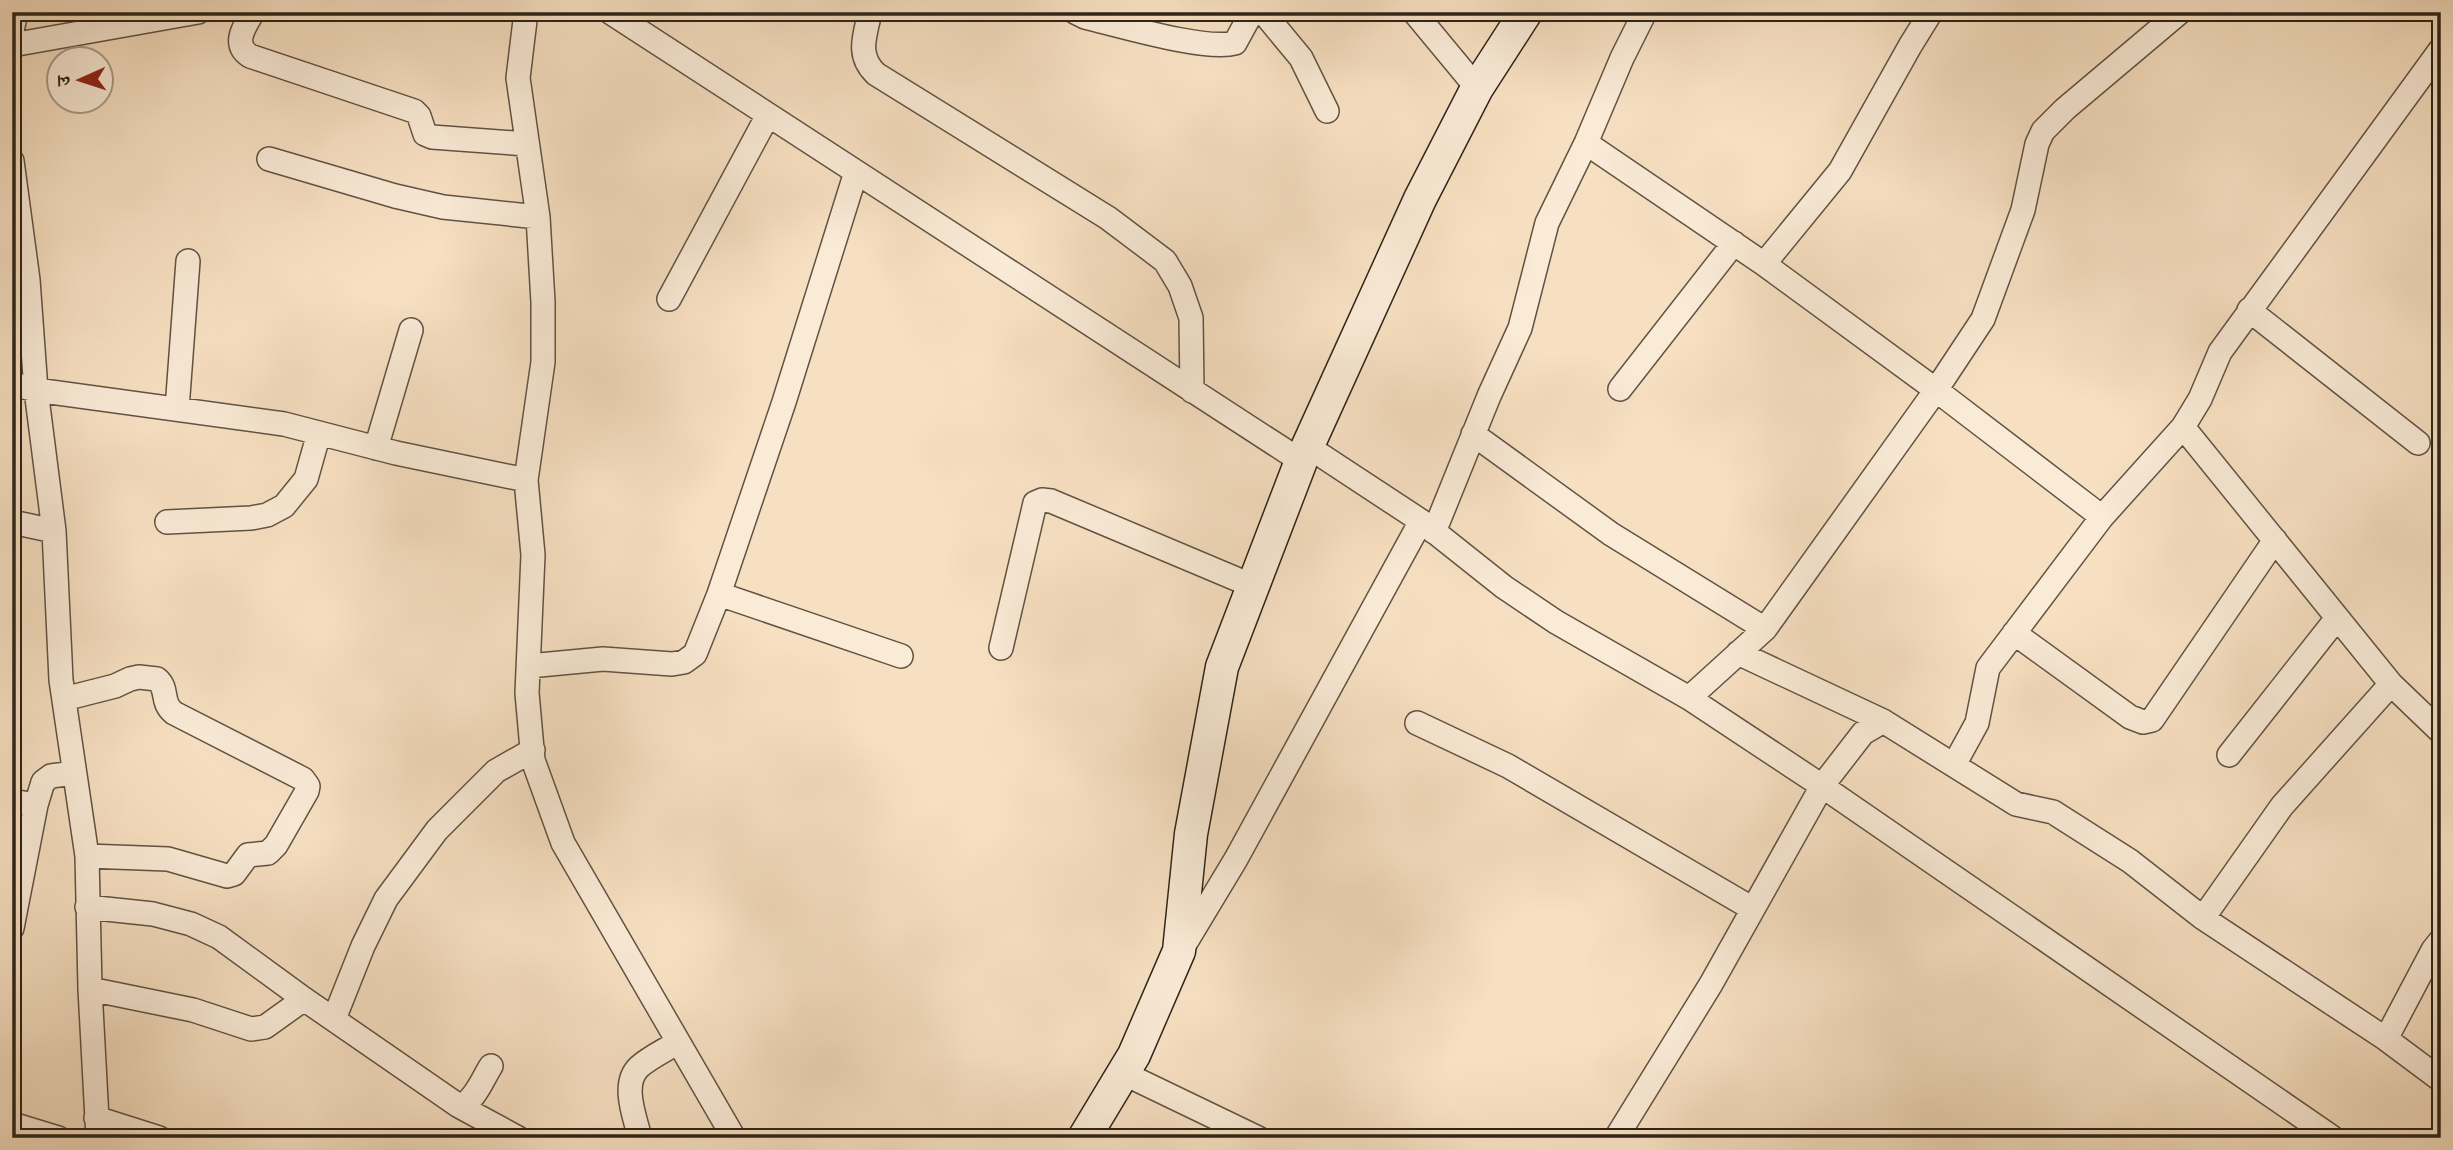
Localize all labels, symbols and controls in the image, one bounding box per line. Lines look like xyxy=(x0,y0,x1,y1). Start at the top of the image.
north arrow xyxy=(46,46,116,116)
text: उ xyxy=(52,74,76,88)

